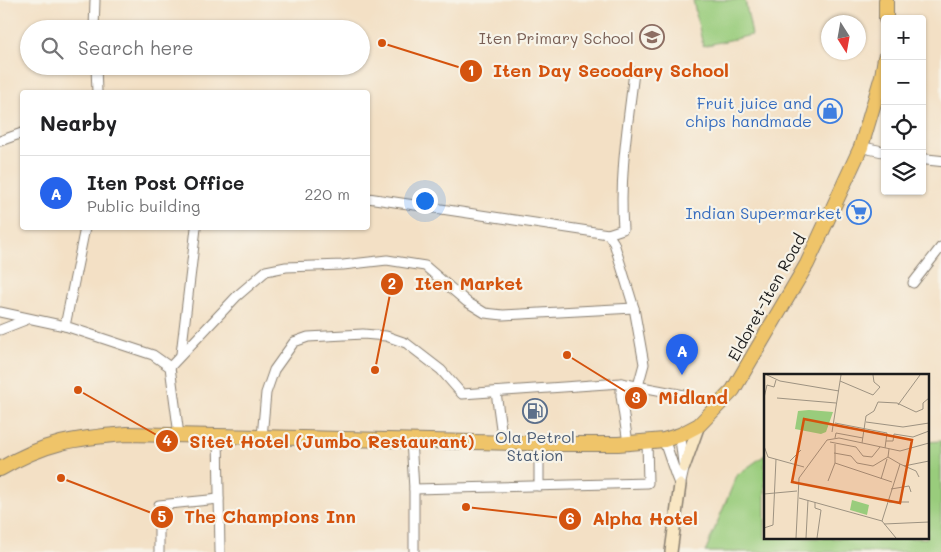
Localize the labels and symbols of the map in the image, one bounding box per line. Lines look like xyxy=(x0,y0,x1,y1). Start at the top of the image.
north arrow xyxy=(821,15,866,60)
school or university icon: Iten Primary School xyxy=(639,24,665,50)
place label: Iten Primary School xyxy=(479,27,634,48)
callout: Iten Day Secodary School xyxy=(458,55,739,88)
text: Iten Day Secodary School xyxy=(493,58,729,82)
text: 1 xyxy=(468,60,474,80)
place label: Fruit juice and chips handmade xyxy=(685,92,812,131)
shop icon: Fruit juice and chips handmade xyxy=(817,98,843,124)
your location xyxy=(412,188,438,214)
supermarket icon: Indian Supermarket xyxy=(846,199,872,225)
place label: Indian Supermarket xyxy=(685,202,842,223)
street label: Eldoret-Iten Road xyxy=(722,230,810,364)
callout: Iten Market xyxy=(380,268,533,301)
text: Iten Market xyxy=(415,271,523,295)
text: 2 xyxy=(388,273,396,293)
pin: A xyxy=(666,334,698,375)
inset map xyxy=(764,374,928,540)
callout: Midland xyxy=(624,382,738,415)
text: Midland xyxy=(658,385,728,409)
text: 3 xyxy=(631,387,641,407)
fuel station icon: Ola Petrol Station xyxy=(522,398,548,424)
callout: Sitet Hotel (Jumbo Restaurant) xyxy=(154,425,485,458)
place label: Ola Petrol Station xyxy=(495,426,575,465)
text: Sitet Hotel (Jumbo Restaurant) xyxy=(189,429,475,453)
text: 4 xyxy=(162,430,172,450)
callout: The Champions Inn xyxy=(149,500,366,533)
callout: Alpha Hotel xyxy=(557,502,708,535)
text: The Champions Inn xyxy=(184,504,356,528)
text: 5 xyxy=(158,506,167,526)
text: Alpha Hotel xyxy=(592,506,698,530)
text: 6 xyxy=(565,508,575,528)

